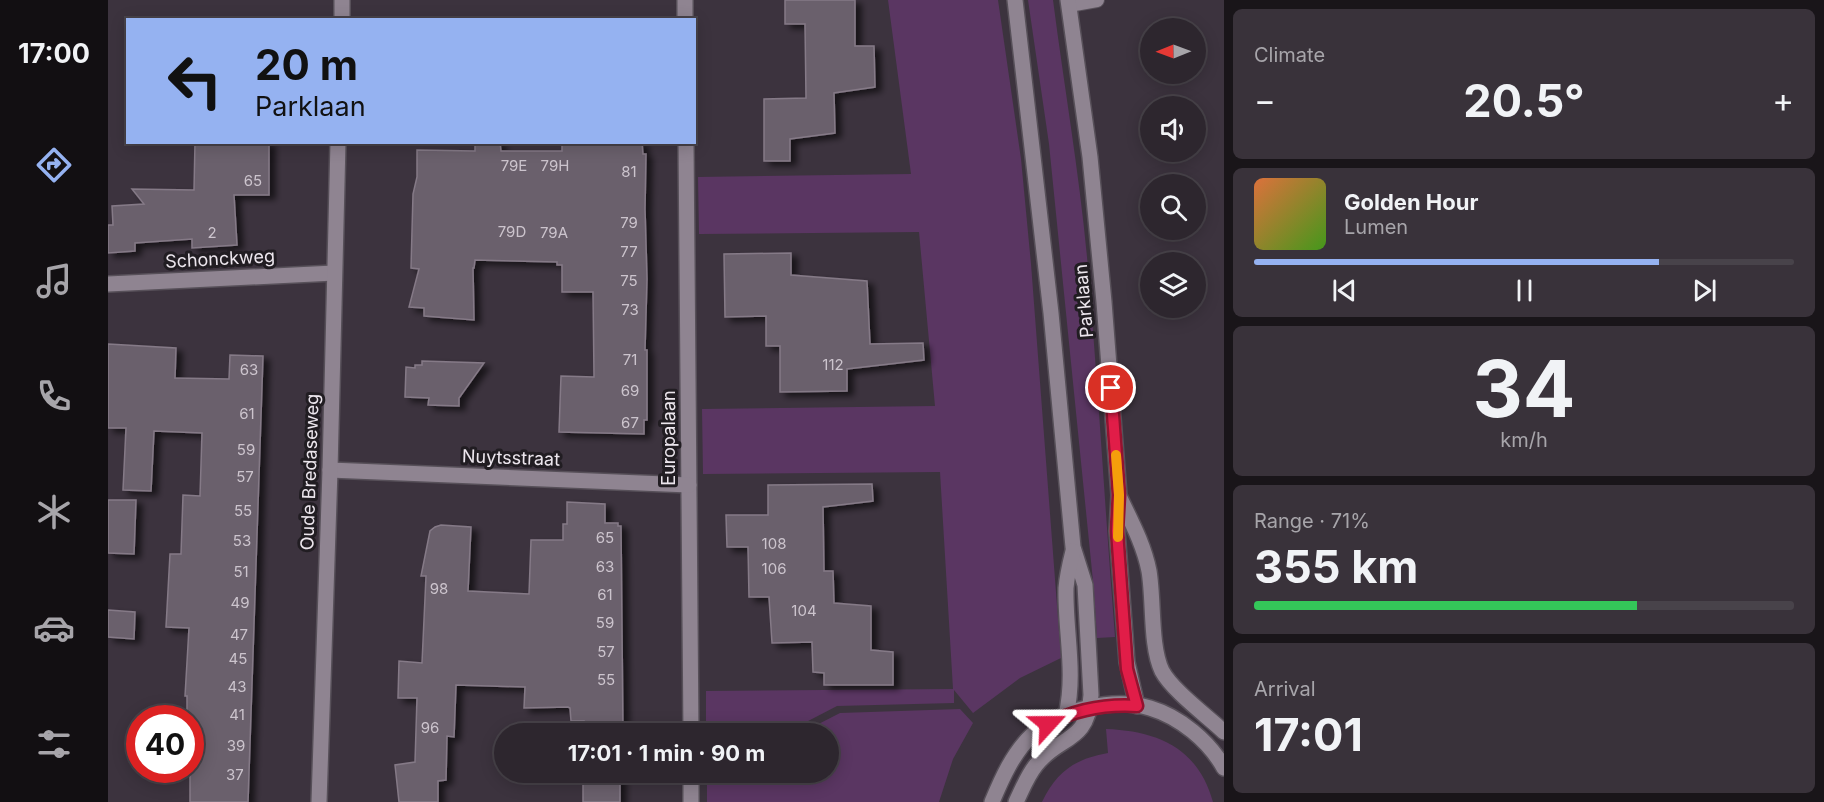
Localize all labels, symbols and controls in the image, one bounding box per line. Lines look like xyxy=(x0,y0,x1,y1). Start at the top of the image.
north arrow xyxy=(1140,18,1206,84)
map controls xyxy=(1140,18,1206,318)
text: 17:00 xyxy=(18,37,90,70)
text: 20 m xyxy=(255,39,358,90)
icon: left xyxy=(156,42,234,120)
text: Climate xyxy=(1254,43,1325,67)
text: 20.5° xyxy=(1463,73,1585,128)
text: − xyxy=(1254,80,1276,120)
text: + xyxy=(1772,80,1794,120)
text: Parklaan xyxy=(255,90,366,123)
button: sound xyxy=(1140,96,1206,162)
icon: directions xyxy=(33,144,75,186)
house number: 79E xyxy=(501,156,527,175)
house number: 79H xyxy=(541,156,569,175)
house number: 81 xyxy=(621,162,637,181)
house number: 65 xyxy=(244,171,262,190)
button: search xyxy=(1140,174,1206,240)
text: Golden Hour xyxy=(1344,189,1478,215)
house number: 79 xyxy=(620,213,638,232)
text: Lumen xyxy=(1344,215,1408,239)
house number: 79D xyxy=(498,222,526,241)
house number: 2 xyxy=(207,223,217,242)
house number: 79A xyxy=(540,223,568,242)
house number: 77 xyxy=(620,242,638,261)
street label: Schonckweg xyxy=(164,245,275,272)
button: layers xyxy=(1140,252,1206,318)
icon: music xyxy=(33,260,75,302)
street label: Parklaan xyxy=(1070,263,1097,339)
house number: 75 xyxy=(620,271,638,290)
icon: previous xyxy=(1328,274,1361,307)
icon: pause xyxy=(1508,274,1541,307)
icon: next xyxy=(1688,274,1721,307)
house number: 73 xyxy=(621,300,639,319)
text: 34 xyxy=(1472,341,1576,436)
house number: 71 xyxy=(623,350,637,369)
house number: 112 xyxy=(822,355,844,374)
house number: 63 xyxy=(240,360,258,379)
pin xyxy=(1085,362,1136,413)
icon: arrive xyxy=(1094,371,1127,404)
icon: phone xyxy=(33,375,75,417)
house number: 69 xyxy=(621,381,639,400)
street label: Europalaan xyxy=(658,390,679,486)
street label: Oude Bredaseweg xyxy=(296,393,323,551)
house number: 61 xyxy=(239,404,255,423)
house number: 67 xyxy=(621,413,639,432)
text: km/h xyxy=(1500,428,1548,452)
house number: 59 xyxy=(237,440,255,459)
street label: Nuytsstraat xyxy=(462,445,560,470)
house number: 57 xyxy=(236,467,254,486)
icon: climate xyxy=(33,491,75,533)
house number: 55 xyxy=(234,501,252,520)
text: Range · 71% xyxy=(1254,509,1370,533)
house number: 65 xyxy=(596,528,614,547)
house number: 53 xyxy=(233,531,251,550)
house number: 108 xyxy=(762,534,786,553)
text: 355 km xyxy=(1254,539,1418,594)
house number: 63 xyxy=(596,557,614,576)
house number: 106 xyxy=(762,559,786,578)
house number: 51 xyxy=(233,562,249,581)
house number: 98 xyxy=(430,579,448,598)
house number: 61 xyxy=(597,585,613,604)
house number: 49 xyxy=(231,593,250,612)
house number: 104 xyxy=(791,601,817,620)
icon: car xyxy=(33,607,75,649)
house number: 59 xyxy=(596,613,614,632)
house number: 47 xyxy=(230,625,248,644)
house number: 57 xyxy=(597,642,615,661)
house number: 45 xyxy=(229,649,247,668)
house number: 55 xyxy=(597,670,615,689)
house number: 43 xyxy=(228,677,246,696)
text: Arrival xyxy=(1254,677,1316,701)
position arrow xyxy=(1016,692,1080,756)
speed limit sign: 40 xyxy=(126,705,204,783)
house number: 41 xyxy=(229,705,245,724)
text: 17:01 xyxy=(1254,707,1363,762)
house number: 96 xyxy=(421,718,439,737)
icon: filters xyxy=(33,723,75,765)
house number: 39 xyxy=(227,736,245,755)
text: 17:01 · 1 min · 90 m xyxy=(568,740,765,766)
house number: 37 xyxy=(226,765,244,784)

